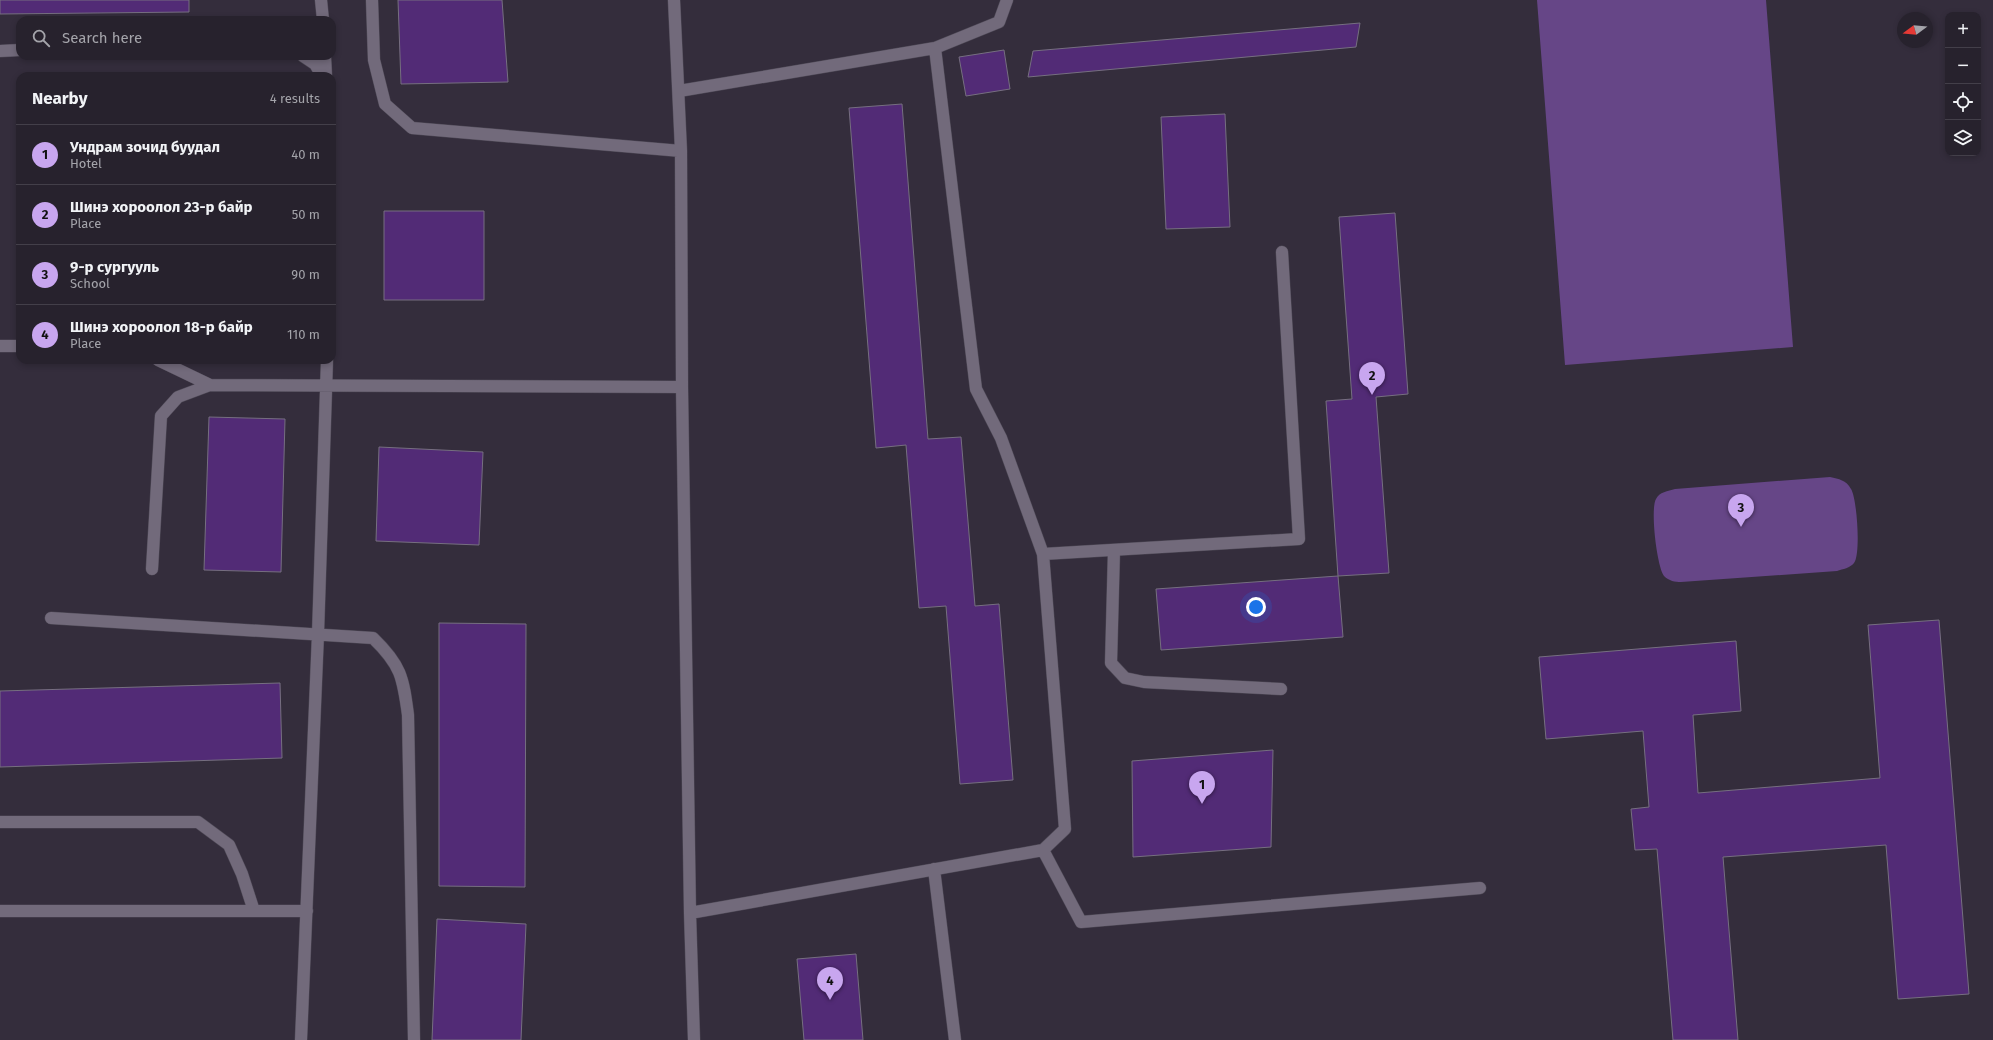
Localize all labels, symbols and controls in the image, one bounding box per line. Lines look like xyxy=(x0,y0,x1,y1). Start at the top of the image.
north arrow xyxy=(1897,12,1933,48)
map controls xyxy=(1945,12,1981,156)
button: + xyxy=(1945,12,1981,48)
search box xyxy=(16,16,336,60)
icon: search xyxy=(30,27,52,49)
text: Search here xyxy=(62,29,142,47)
button: − xyxy=(1945,48,1981,84)
button: locate xyxy=(1945,84,1981,120)
text: Nearby xyxy=(32,88,87,109)
text: 4 results xyxy=(270,91,320,106)
button: layers xyxy=(1945,120,1981,156)
text: Ундрам зочид буудал xyxy=(70,138,220,156)
text: 1 xyxy=(42,147,48,162)
text: 40 m xyxy=(291,147,320,162)
text: Hotel xyxy=(70,156,102,171)
text: Шинэ хороолол 23-р байр xyxy=(70,198,253,216)
text: 2 xyxy=(42,207,48,222)
text: 50 m xyxy=(292,207,320,222)
text: Place xyxy=(70,216,101,231)
text: 9-р сургууль xyxy=(70,258,159,276)
text: 3 xyxy=(42,267,48,282)
text: 90 m xyxy=(291,267,320,282)
text: School xyxy=(70,276,110,291)
text: Шинэ хороолол 18-р байр xyxy=(70,318,253,336)
text: 4 xyxy=(41,327,49,342)
text: 110 m xyxy=(287,327,320,342)
text: Place xyxy=(70,336,101,351)
pin: 2 xyxy=(1359,362,1385,395)
pin: 3 xyxy=(1728,494,1754,527)
your location xyxy=(1246,597,1266,617)
pin: 1 xyxy=(1189,771,1215,804)
pin: 4 xyxy=(817,967,843,1000)

